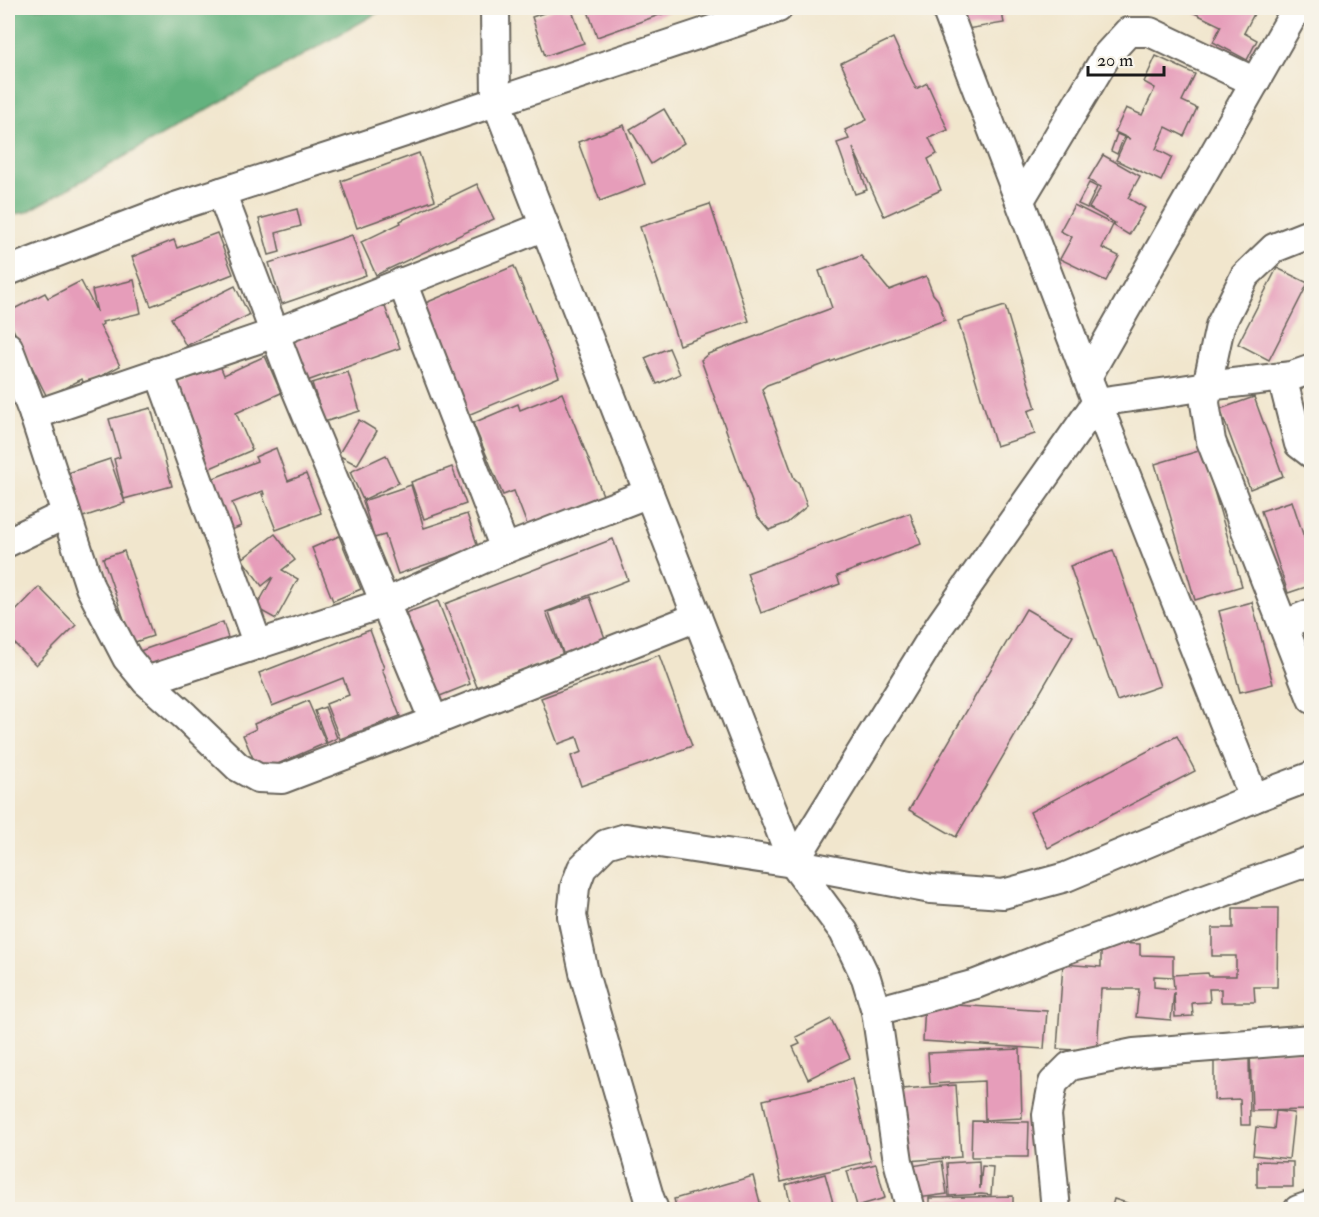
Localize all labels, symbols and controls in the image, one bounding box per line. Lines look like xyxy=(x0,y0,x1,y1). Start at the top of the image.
scale bar xyxy=(1088,39,1164,77)
text: 20 m xyxy=(1097,49,1133,72)

